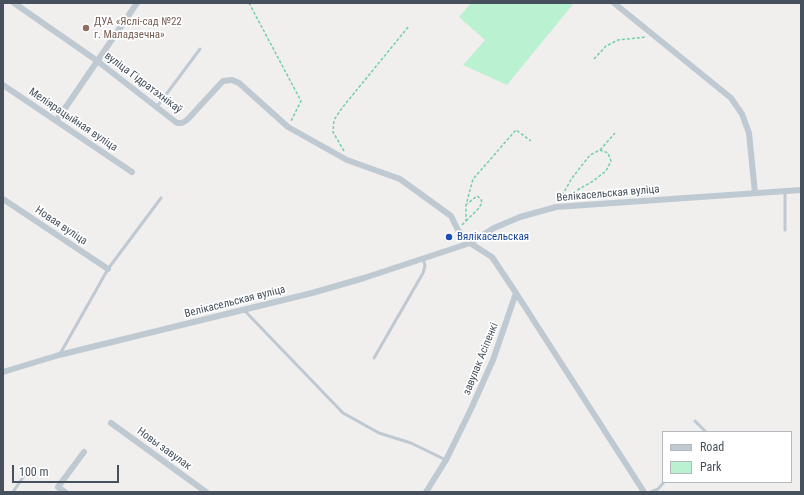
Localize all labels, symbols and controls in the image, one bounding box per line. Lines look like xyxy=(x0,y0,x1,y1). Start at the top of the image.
place label: ДУА «Яслі-сад №22 г. Маладзечна» xyxy=(94,15,182,41)
marker: ДУА «Яслі-сад №22 г. Маладзечна» xyxy=(81,23,91,33)
street label: вуліца Гідратэхнікаў xyxy=(102,50,184,116)
street label: Меліярацыйная вуліца xyxy=(26,85,120,155)
street label: Велікасельская вуліца xyxy=(556,183,660,205)
street label: Новая вуліца xyxy=(32,204,90,248)
place label: Вялікасельская xyxy=(457,230,529,244)
marker: Вялікасельская xyxy=(444,232,454,242)
street label: Велікасельская вуліца xyxy=(183,283,287,321)
street label: завулак Асіпенкі xyxy=(460,321,502,397)
street label: Новы завулак xyxy=(134,425,194,473)
legend xyxy=(662,431,792,483)
text: Road xyxy=(700,440,724,454)
scale bar xyxy=(14,457,121,483)
text: Park xyxy=(700,460,721,474)
text: 100 m xyxy=(19,465,49,479)

